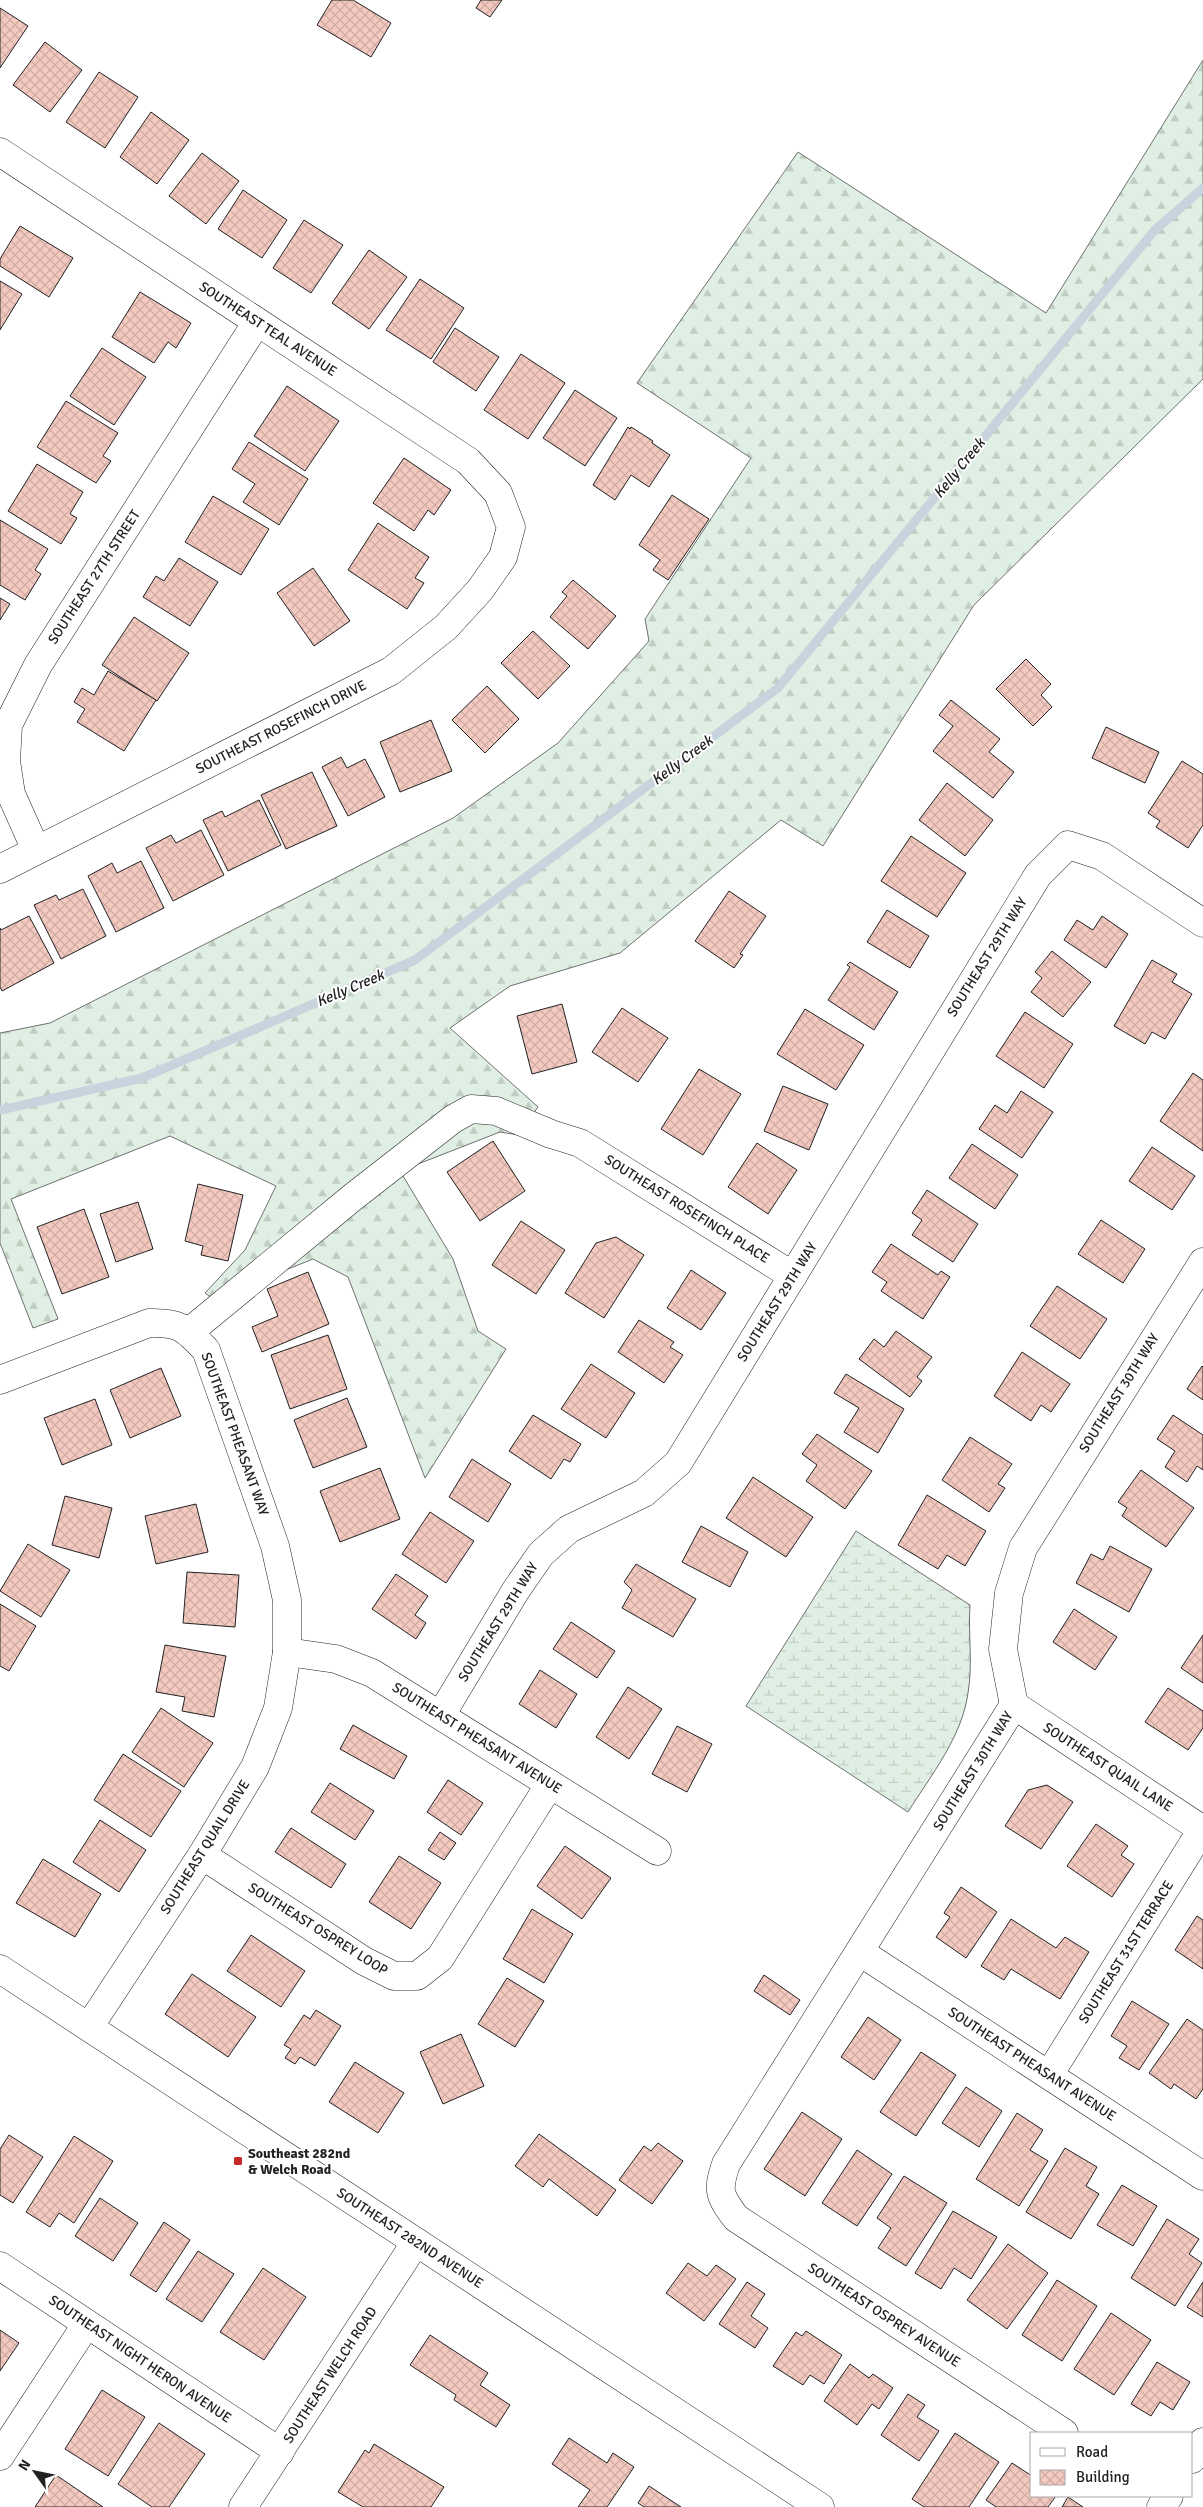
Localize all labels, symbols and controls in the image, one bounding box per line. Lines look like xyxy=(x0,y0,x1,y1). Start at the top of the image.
street label: SOUTHEAST TEAL AVENUE xyxy=(196,278,340,380)
water label: Kelly Creek xyxy=(929,433,990,502)
street label: SOUTHEAST 27TH STREET xyxy=(44,507,144,647)
street label: SOUTHEAST ROSEFINCH DRIVE xyxy=(193,676,369,777)
water label: Kelly Creek xyxy=(648,730,717,789)
street label: SOUTHEAST 29TH WAY xyxy=(943,894,1031,1020)
water label: Kelly Creek xyxy=(313,965,388,1010)
street label: SOUTHEAST ROSEFINCH PLACE xyxy=(601,1151,773,1267)
street label: SOUTHEAST 29TH WAY xyxy=(733,1239,821,1365)
street label: SOUTHEAST 30TH WAY xyxy=(1075,1330,1163,1456)
street label: SOUTHEAST PHEASANT WAY xyxy=(197,1350,273,1518)
street label: SOUTHEAST 29TH WAY xyxy=(454,1559,542,1685)
street label: SOUTHEAST PHEASANT AVENUE xyxy=(389,1679,565,1797)
street label: SOUTHEAST 30TH WAY xyxy=(929,1708,1017,1834)
street label: SOUTHEAST QUAIL LANE xyxy=(1040,1719,1176,1815)
street label: SOUTHEAST QUAIL DRIVE xyxy=(157,1777,253,1917)
street label: SOUTHEAST 31ST TERRACE xyxy=(1075,1877,1177,2027)
street label: SOUTHEAST OSPREY LOOP xyxy=(245,1879,391,1979)
street label: SOUTHEAST PHEASANT AVENUE xyxy=(945,2003,1119,2125)
place label: Southeast 282nd & Welch Road xyxy=(248,2145,351,2178)
marker: Southeast 282nd & Welch Road xyxy=(232,2155,244,2167)
street label: SOUTHEAST 282ND AVENUE xyxy=(333,2184,487,2292)
street label: SOUTHEAST OSPREY AVENUE xyxy=(805,2259,964,2371)
street label: SOUTHEAST NIGHT HERON AVENUE xyxy=(45,2291,235,2427)
street label: SOUTHEAST WELCH ROAD xyxy=(280,2304,380,2446)
legend xyxy=(1030,2432,1193,2497)
text: Road xyxy=(1076,2443,1108,2461)
north arrow xyxy=(10,2447,60,2497)
text: N xyxy=(15,2456,34,2474)
text: Building xyxy=(1076,2468,1130,2486)

